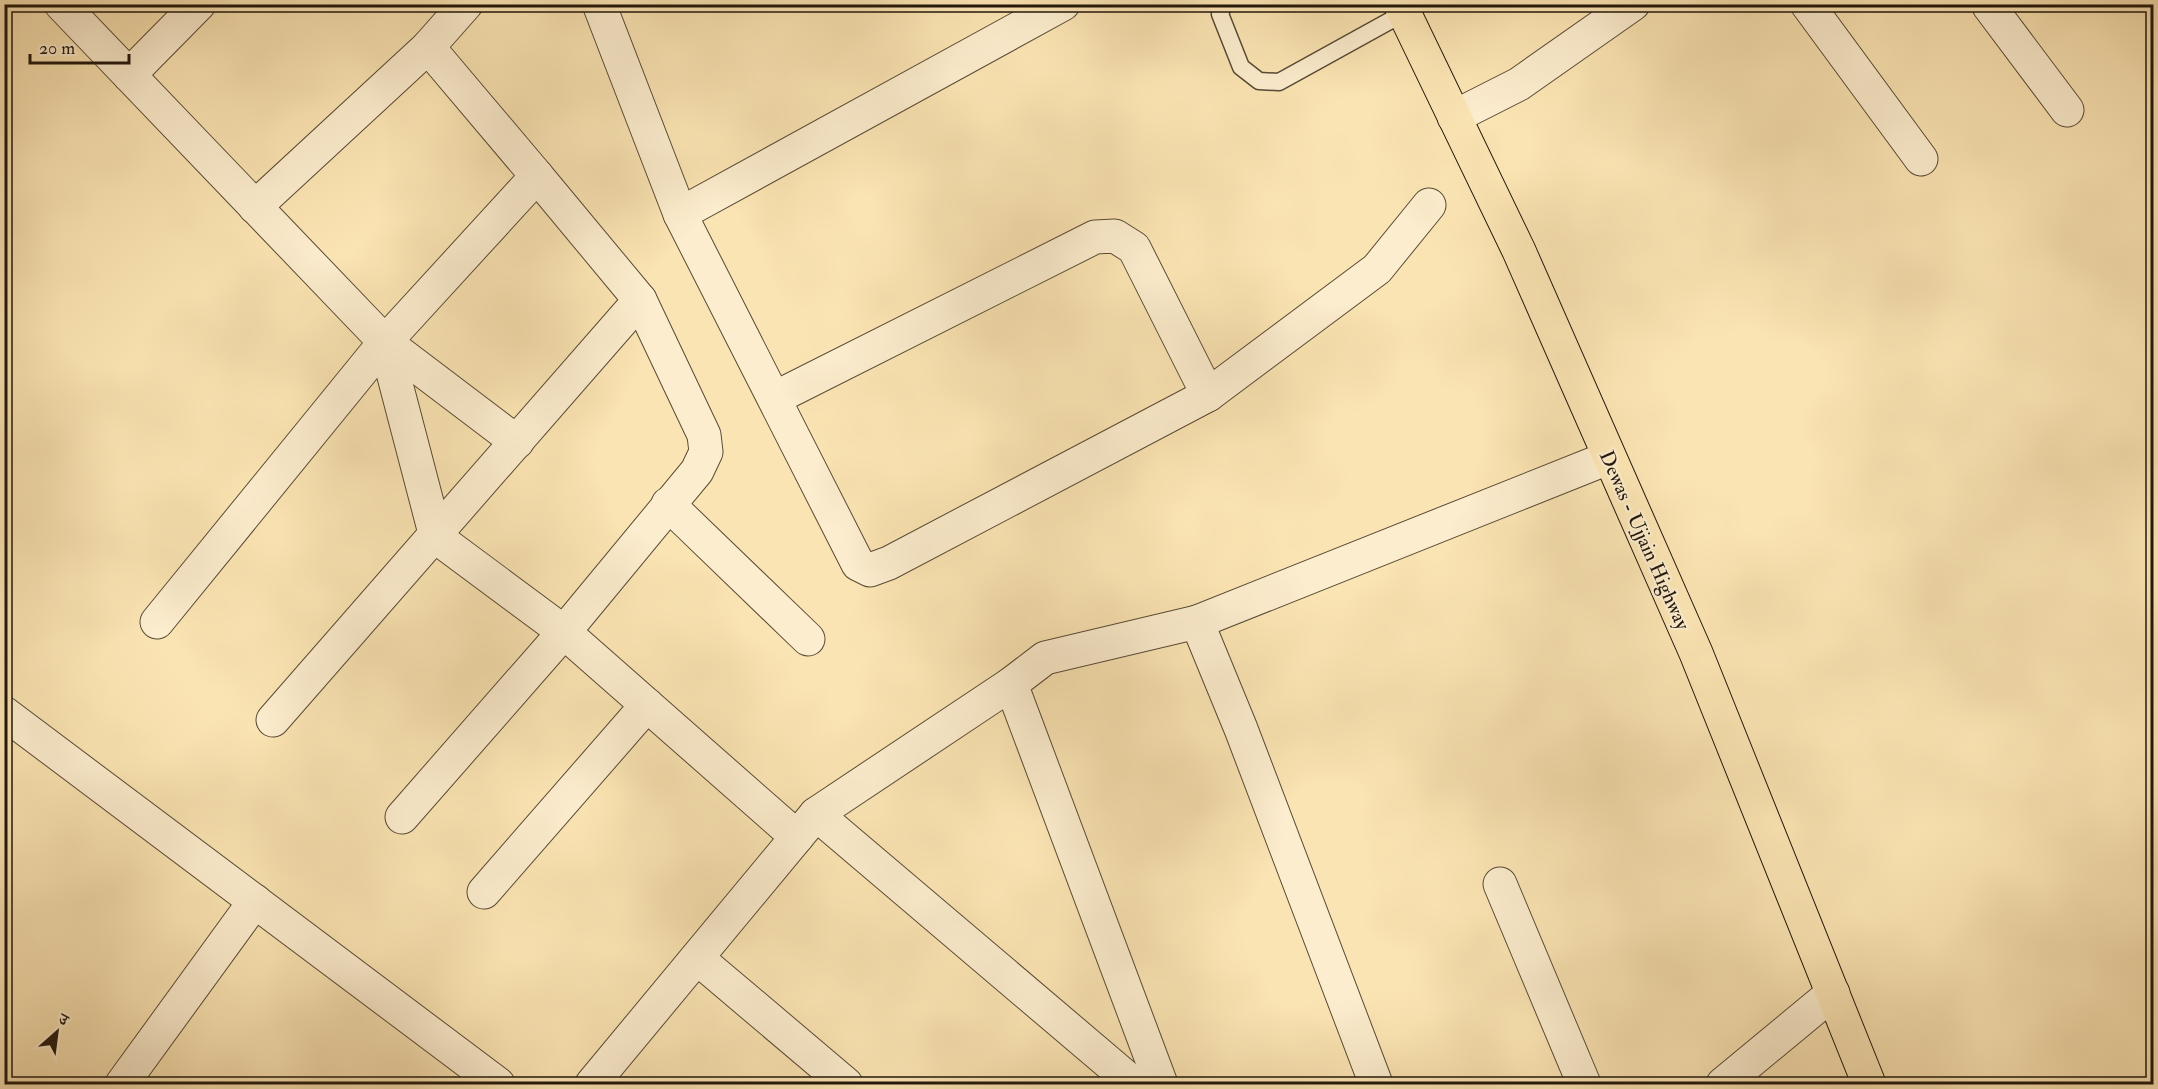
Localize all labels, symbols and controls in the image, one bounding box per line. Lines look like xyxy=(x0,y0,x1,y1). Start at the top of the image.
scale bar xyxy=(30,27,129,65)
text: 20 m xyxy=(39,37,75,60)
street label: Dewas - Ujjain Highway xyxy=(1594,447,1696,635)
north arrow xyxy=(27,1002,87,1062)
text: उ xyxy=(54,1008,73,1031)

